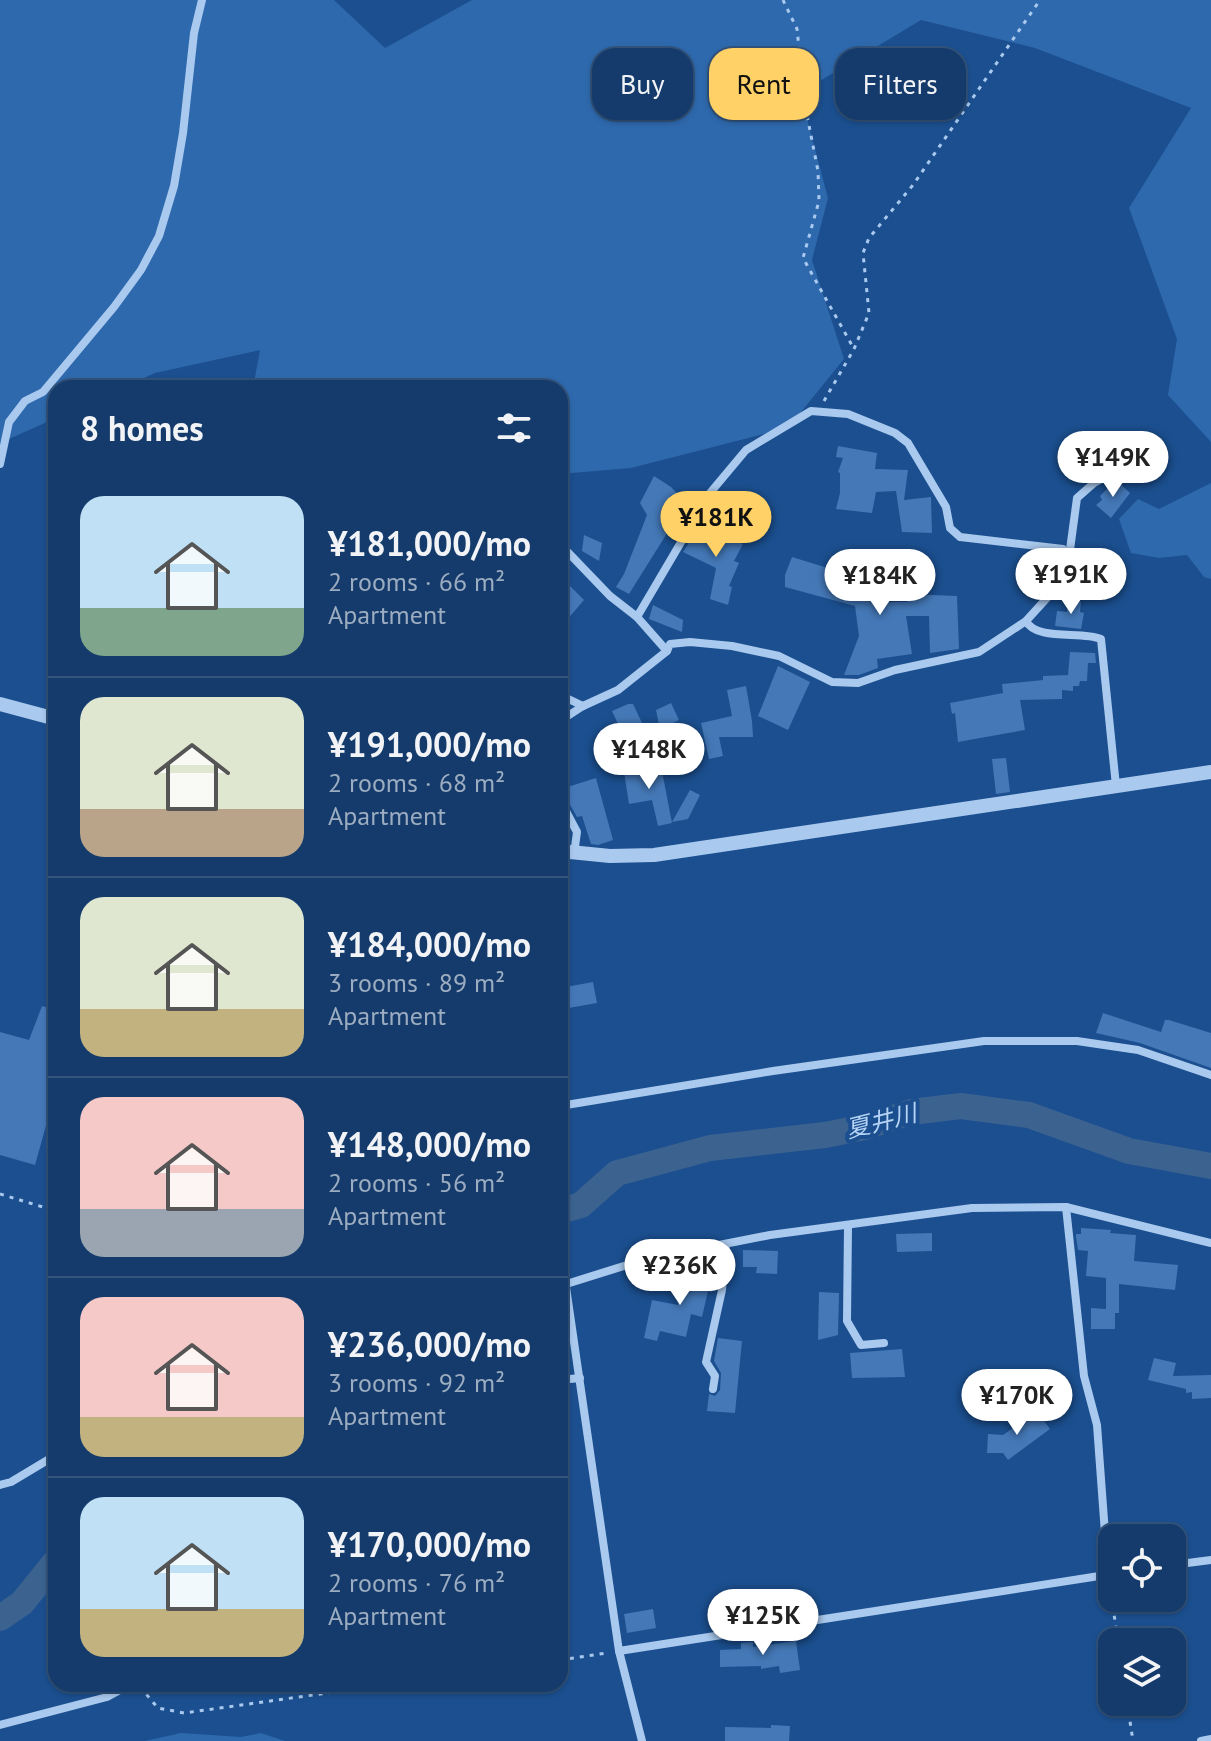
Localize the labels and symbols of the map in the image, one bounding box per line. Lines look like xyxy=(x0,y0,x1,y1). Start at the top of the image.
pin: ¥149K xyxy=(1057,431,1169,499)
pin: ¥181K xyxy=(660,491,772,559)
pin: ¥191K xyxy=(1015,548,1127,616)
pin: ¥184K xyxy=(824,549,936,617)
pin: ¥148K xyxy=(593,723,705,791)
water label: 夏井川 xyxy=(842,1097,923,1145)
pin: ¥236K xyxy=(624,1239,736,1307)
pin: ¥170K xyxy=(961,1369,1073,1437)
pin: ¥125K xyxy=(707,1589,819,1657)

